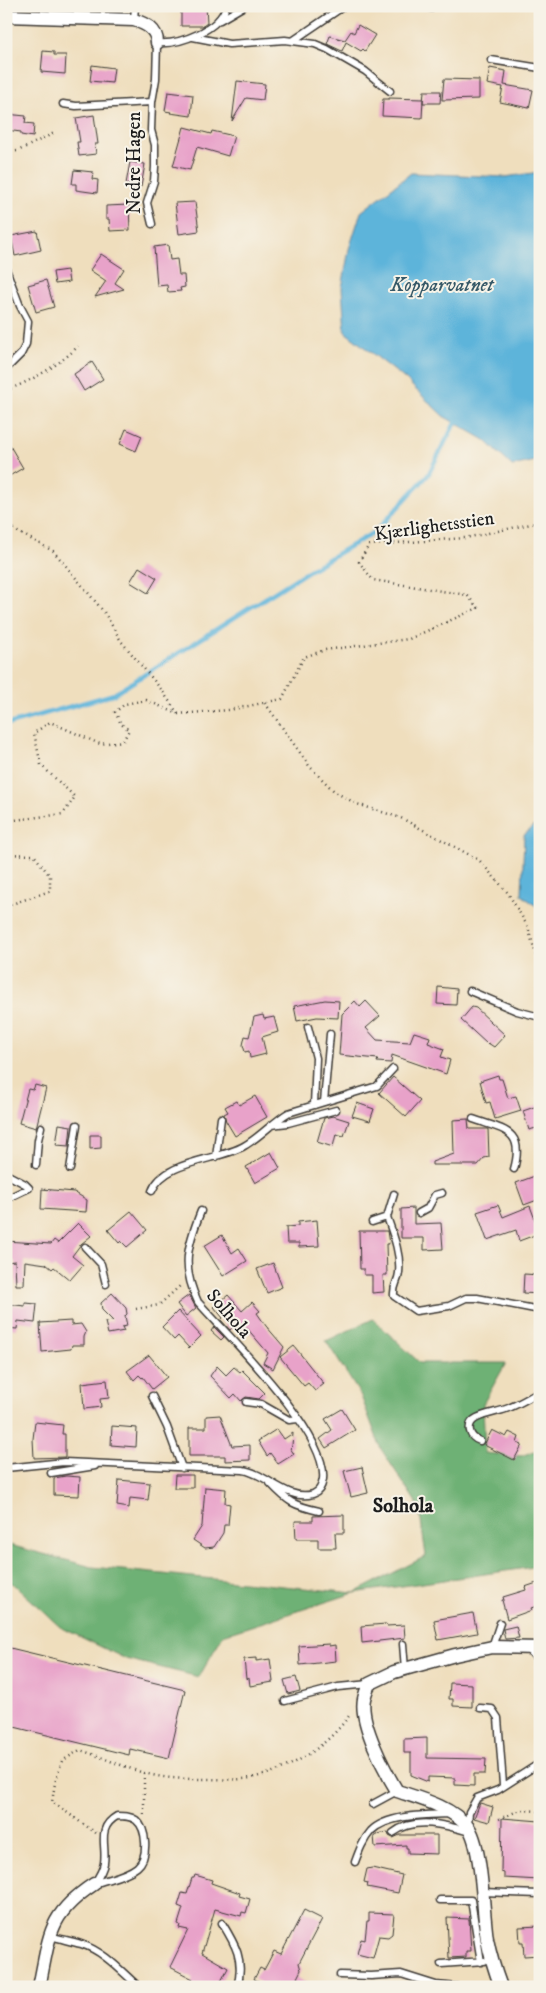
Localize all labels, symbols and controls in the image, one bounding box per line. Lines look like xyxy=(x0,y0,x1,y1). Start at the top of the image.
street label: Nedre Hagen xyxy=(123,112,146,214)
water label: Kopparvatnet xyxy=(390,273,495,298)
street label: Kjærlighetsstien xyxy=(373,507,496,546)
street label: Solhola xyxy=(201,1285,256,1343)
district label: Solhola xyxy=(373,1494,434,1519)

